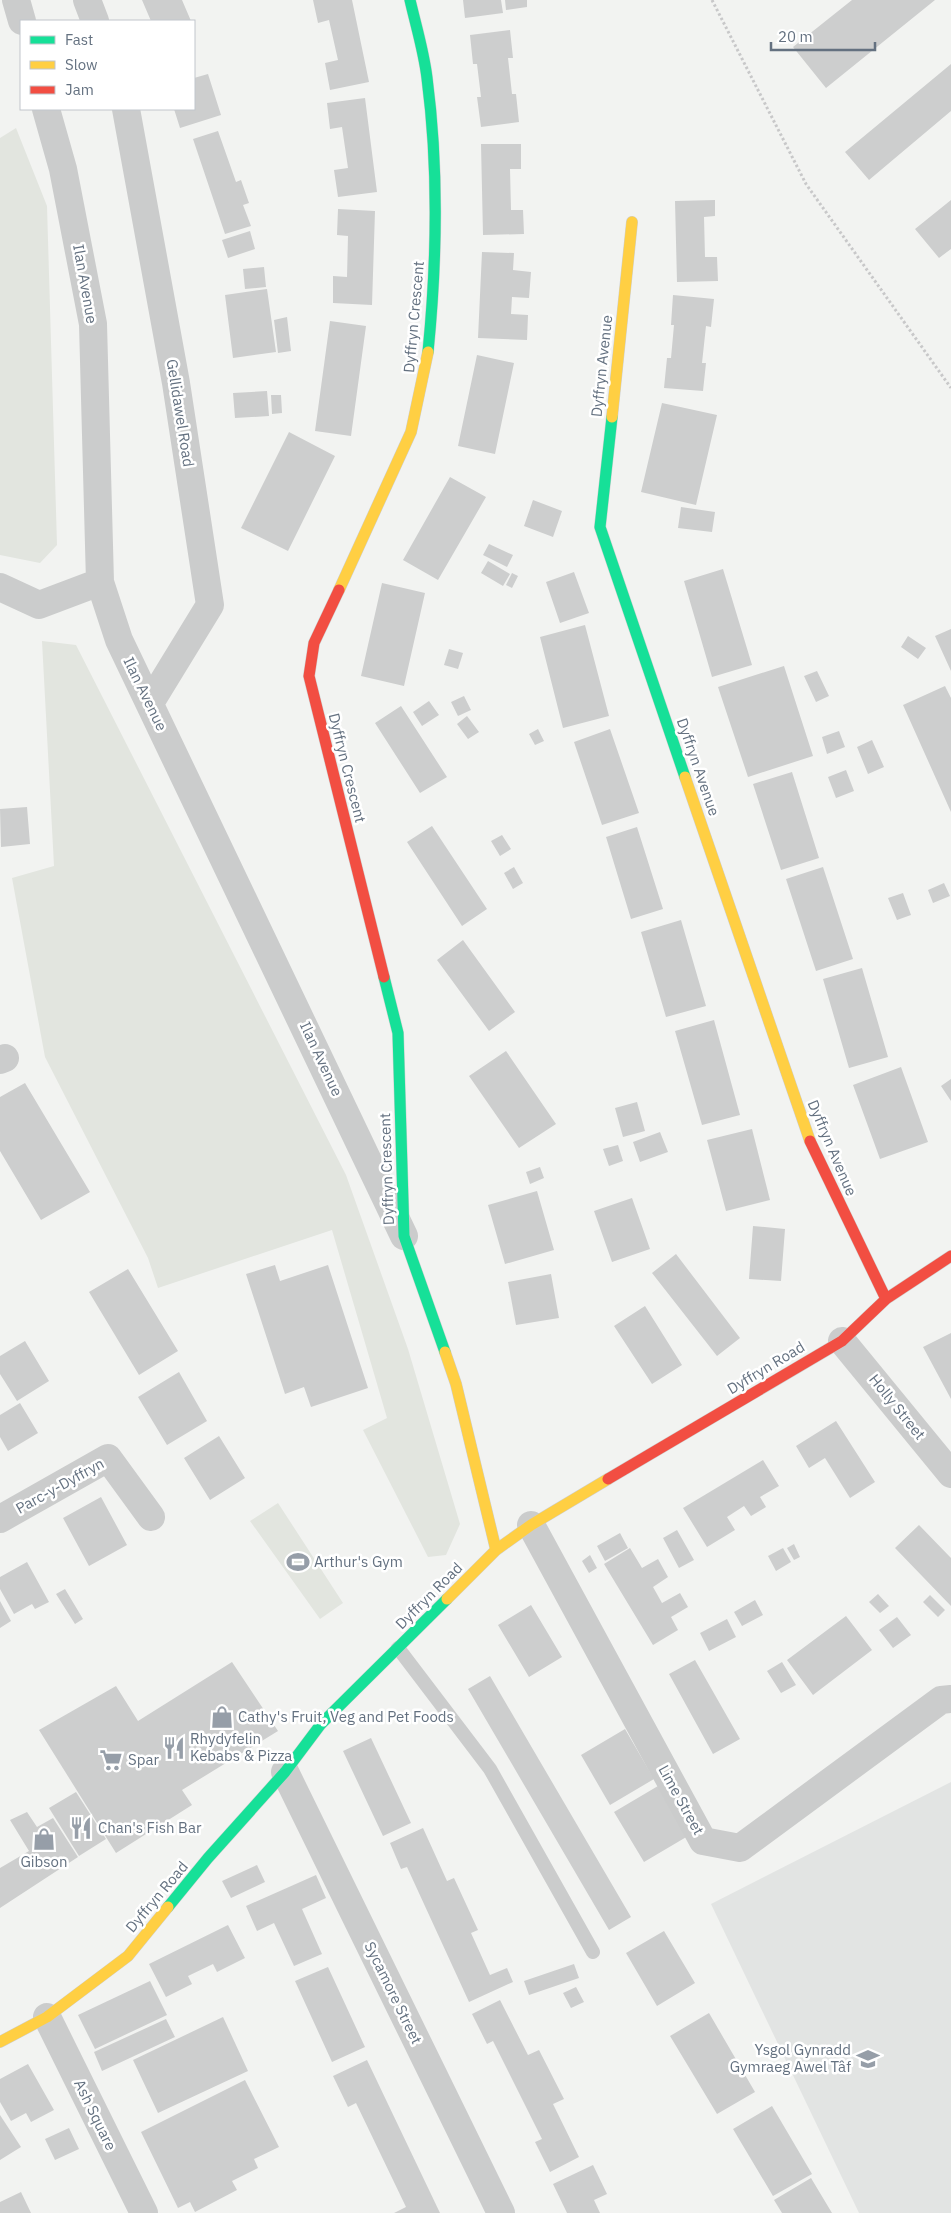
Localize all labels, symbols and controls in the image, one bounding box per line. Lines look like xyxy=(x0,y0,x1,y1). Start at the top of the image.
legend xyxy=(20,20,195,110)
scale bar xyxy=(771,20,875,52)
text: 20 m xyxy=(778,27,813,46)
text: Fast xyxy=(65,30,93,49)
text: Slow xyxy=(65,55,98,74)
text: Jam xyxy=(65,80,94,99)
street label: Ilan Avenue xyxy=(69,243,102,325)
street label: Dyffryn Crescent xyxy=(399,260,428,374)
street label: Dyffryn Avenue xyxy=(587,314,616,418)
street label: Gellidawel Road xyxy=(163,358,198,468)
street label: Ilan Avenue xyxy=(119,654,172,734)
street label: Dyffryn Crescent xyxy=(325,711,370,825)
street label: Dyffryn Avenue xyxy=(673,715,724,818)
street label: Ilan Avenue xyxy=(296,1018,347,1099)
street label: Dyffryn Avenue xyxy=(804,1097,861,1199)
street label: Dyffryn Crescent xyxy=(375,1113,398,1225)
street label: Dyffryn Road xyxy=(724,1337,808,1398)
street label: Holly Street xyxy=(865,1370,930,1443)
street label: Parc-y-Dyffryn xyxy=(12,1453,107,1518)
sports icon: Arthur's Gym xyxy=(285,1549,311,1575)
place label: Arthur's Gym xyxy=(314,1552,403,1571)
street label: Dyffryn Road xyxy=(391,1558,466,1633)
shop icon: Cathy's Fruit, Veg and Pet Foods xyxy=(209,1704,235,1730)
place label: Cathy's Fruit, Veg and Pet Foods xyxy=(238,1707,454,1726)
place label: Rhydyfelin Kebabs & Pizza xyxy=(190,1729,292,1765)
restaurant icon: Rhydyfelin Kebabs & Pizza xyxy=(161,1735,187,1761)
supermarket icon: Spar xyxy=(98,1747,124,1773)
place label: Spar xyxy=(128,1750,159,1769)
street label: Lime Street xyxy=(654,1761,708,1838)
restaurant icon: Chan's Fish Bar xyxy=(68,1815,94,1841)
place label: Chan's Fish Bar xyxy=(98,1818,202,1837)
shop icon: Gibson xyxy=(31,1826,57,1852)
place label: Gibson xyxy=(20,1852,68,1871)
street label: Dyffryn Road xyxy=(121,1857,192,1936)
street label: Sycamore Street xyxy=(360,1938,426,2047)
place label: Ysgol Gynradd Gymraeg Awel Tâf xyxy=(730,2040,851,2076)
school or university icon: Ysgol Gynradd Gymraeg Awel Tâf xyxy=(855,2046,881,2072)
street label: Ash Square xyxy=(70,2076,121,2153)

